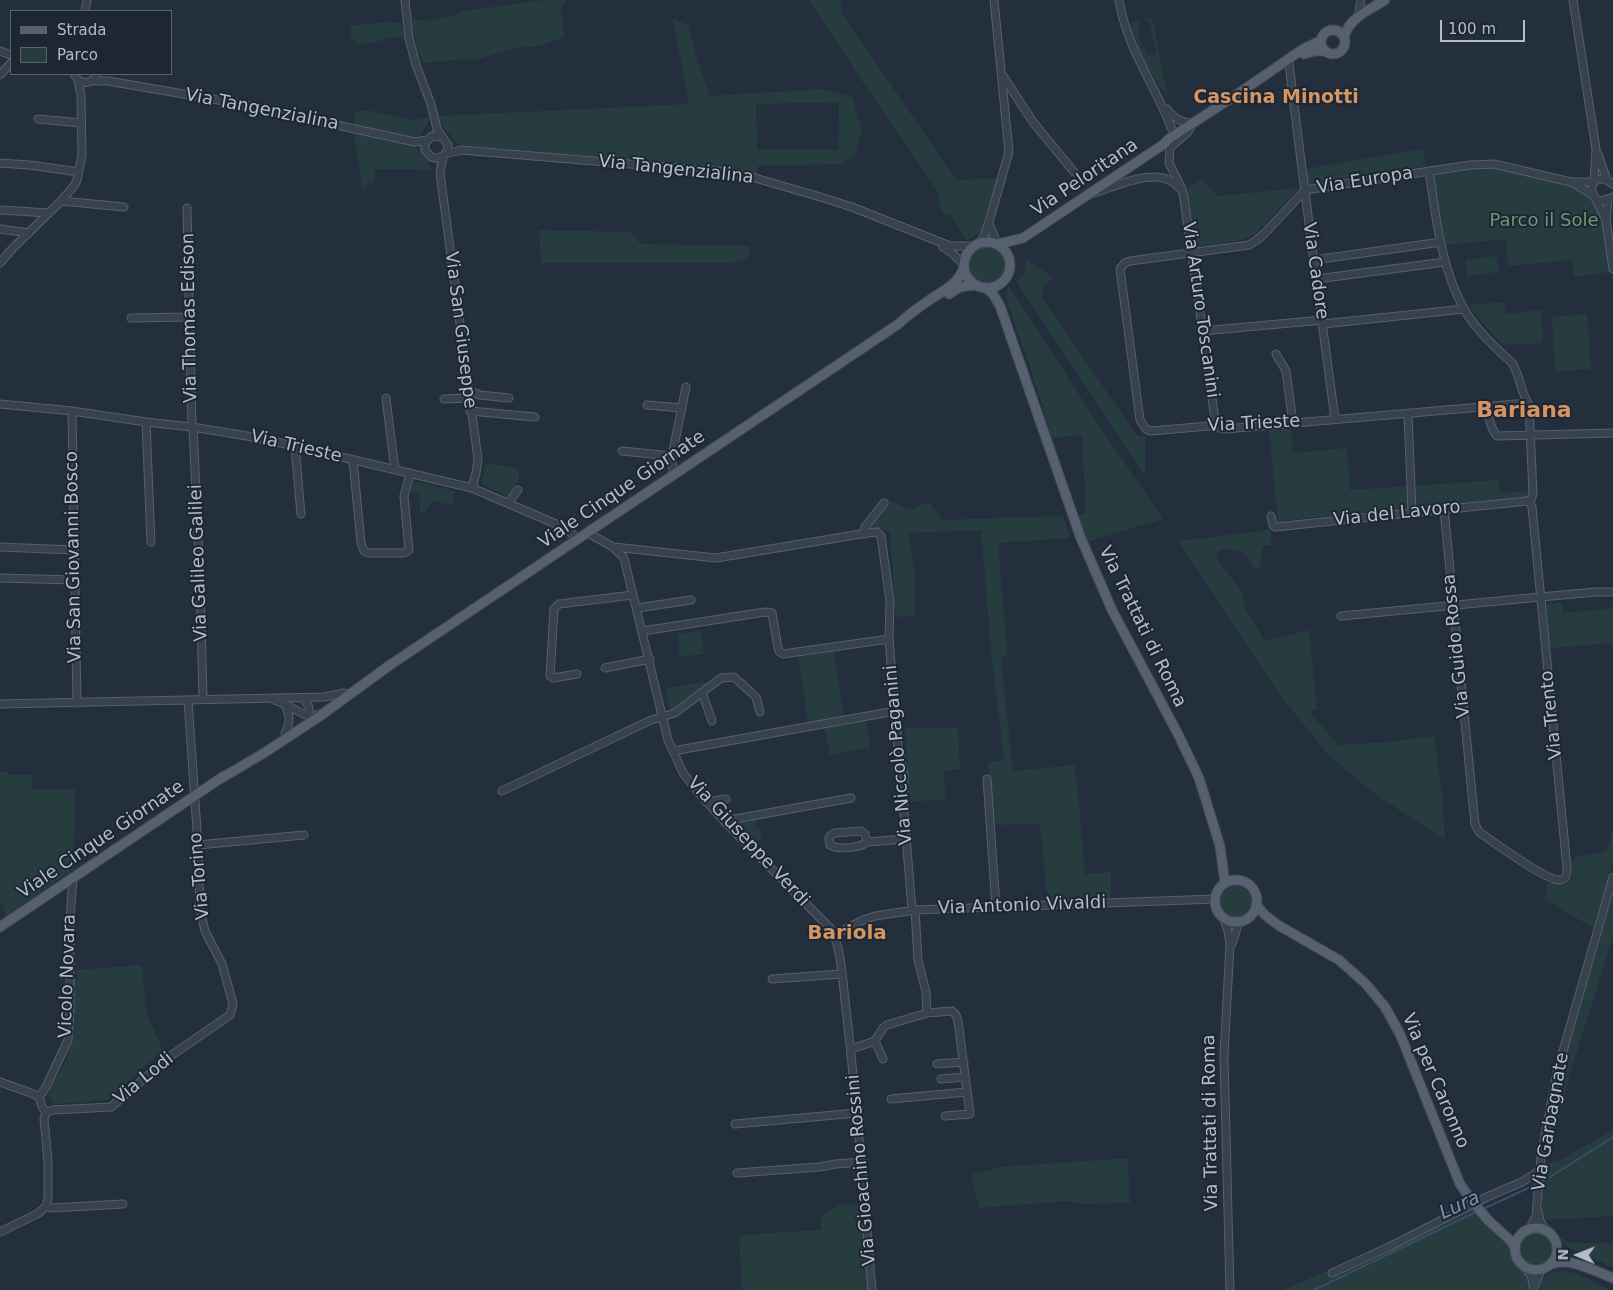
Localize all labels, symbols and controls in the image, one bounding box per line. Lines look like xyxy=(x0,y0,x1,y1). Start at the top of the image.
legend xyxy=(10,10,172,75)
scale bar xyxy=(1443,10,1528,42)
text: 100 m xyxy=(1448,20,1496,38)
text: Strada xyxy=(57,21,106,39)
text: Parco xyxy=(57,46,98,64)
street label: Via Tangenzialina xyxy=(183,85,341,135)
district label: Cascina Minotti xyxy=(1193,87,1359,109)
street label: Via Peloritana xyxy=(1028,134,1142,222)
street label: Via Tangenzialina xyxy=(597,151,755,189)
street label: Via Europa xyxy=(1315,163,1415,199)
park label: Parco il Sole xyxy=(1490,210,1598,232)
street label: Via Arturo Toscanini xyxy=(1177,221,1223,399)
street label: Via Cadore xyxy=(1298,221,1332,321)
street label: Via Thomas Edison xyxy=(178,233,202,403)
street label: Via San Giuseppe xyxy=(440,250,480,410)
district label: Bariana xyxy=(1476,398,1572,424)
street label: Via Trieste xyxy=(1207,411,1301,437)
street label: Via Trieste xyxy=(248,426,344,468)
street label: Viale Cinque Giornate xyxy=(535,426,709,554)
street label: Via San Giovanni Bosco xyxy=(61,451,87,663)
street label: Via Galileo Galilei xyxy=(185,484,213,642)
street label: Via del Lavoro xyxy=(1332,497,1462,531)
street label: Via Trattati di Roma xyxy=(1094,543,1190,711)
street label: Via Guido Rossa xyxy=(1439,573,1475,719)
street label: Via Niccolò Paganini xyxy=(880,664,918,846)
street label: Via Trento xyxy=(1537,669,1567,761)
street label: Via Giuseppe Verdi xyxy=(682,773,814,911)
street label: Viale Cinque Giornate xyxy=(14,776,188,904)
street label: Via Torino xyxy=(185,832,215,920)
street label: Via Antonio Vivaldi xyxy=(937,892,1107,920)
street label: Vicolo Novara xyxy=(55,914,81,1038)
district label: Bariola xyxy=(807,922,887,946)
street label: Via per Caronno xyxy=(1397,1010,1473,1152)
street label: Via Trattati di Roma xyxy=(1199,1034,1223,1212)
street label: Via Lodi xyxy=(110,1048,178,1110)
street label: Via Garbagnate xyxy=(1528,1051,1574,1193)
street label: Via Gioachino Rossini xyxy=(843,1073,881,1267)
water label: Lura xyxy=(1436,1187,1484,1225)
north arrow xyxy=(1553,1230,1603,1280)
text: N xyxy=(1555,1249,1571,1261)

